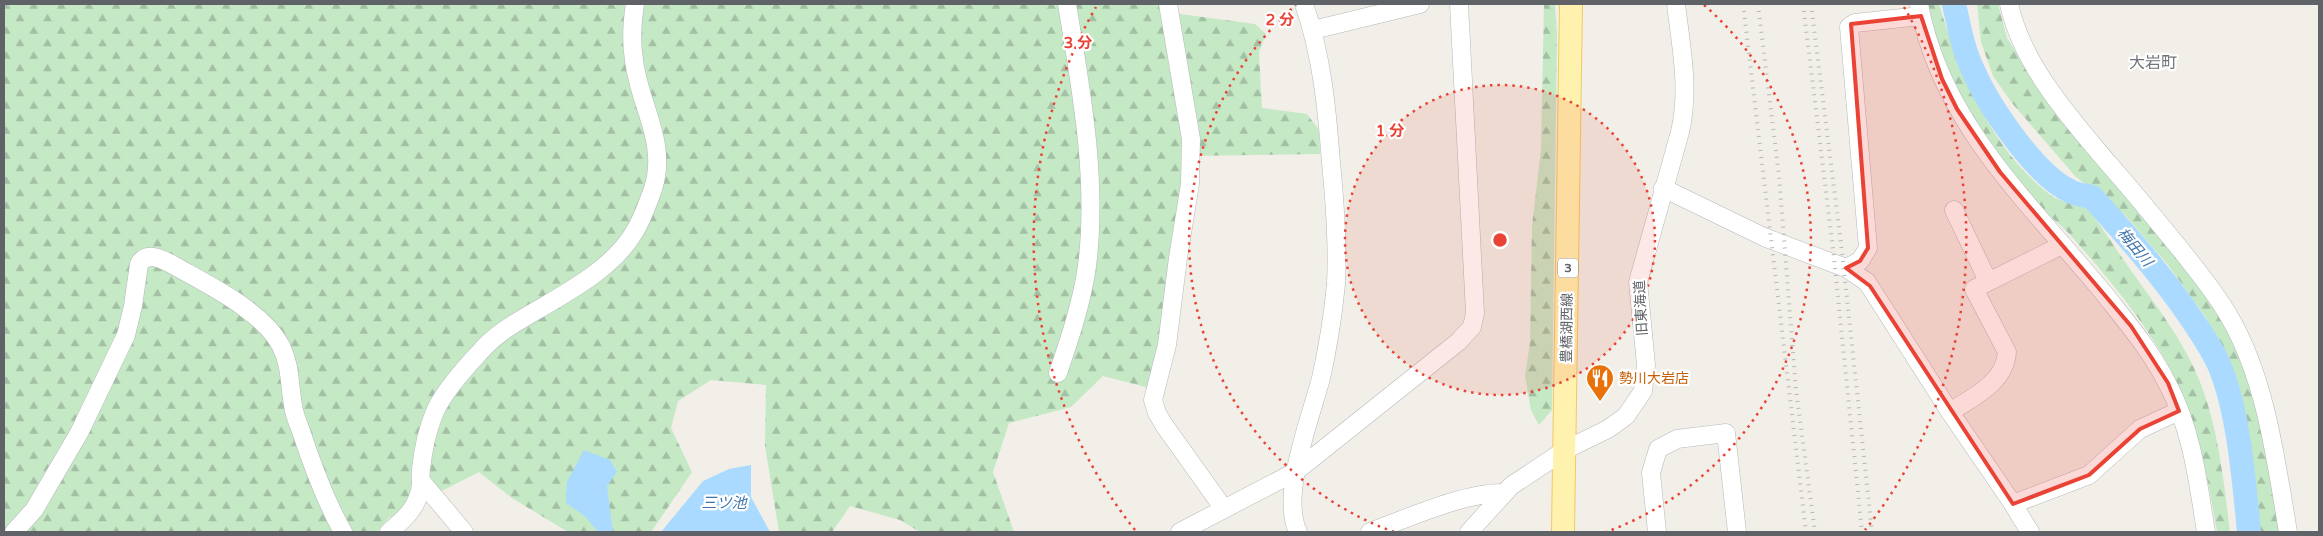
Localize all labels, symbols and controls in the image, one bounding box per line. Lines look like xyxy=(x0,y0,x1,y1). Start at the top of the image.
text: 2 分 xyxy=(1266,11,1294,29)
text: 3 分 xyxy=(1064,34,1092,52)
district label: 大岩町 xyxy=(2129,53,2177,73)
text: 1 分 xyxy=(1376,122,1404,140)
water label: 梅田川 xyxy=(2114,224,2158,272)
centre of rings xyxy=(1491,231,1509,249)
road number: 3 xyxy=(1558,258,1578,278)
street label: 旧東海道 xyxy=(1631,280,1651,336)
street label: 豊橋湖西線 xyxy=(1558,293,1576,363)
restaurant icon: 勢川大岩店 xyxy=(1585,363,1615,402)
place label: 勢川大岩店 xyxy=(1619,370,1689,387)
water label: 三ツ池 xyxy=(701,494,748,512)

